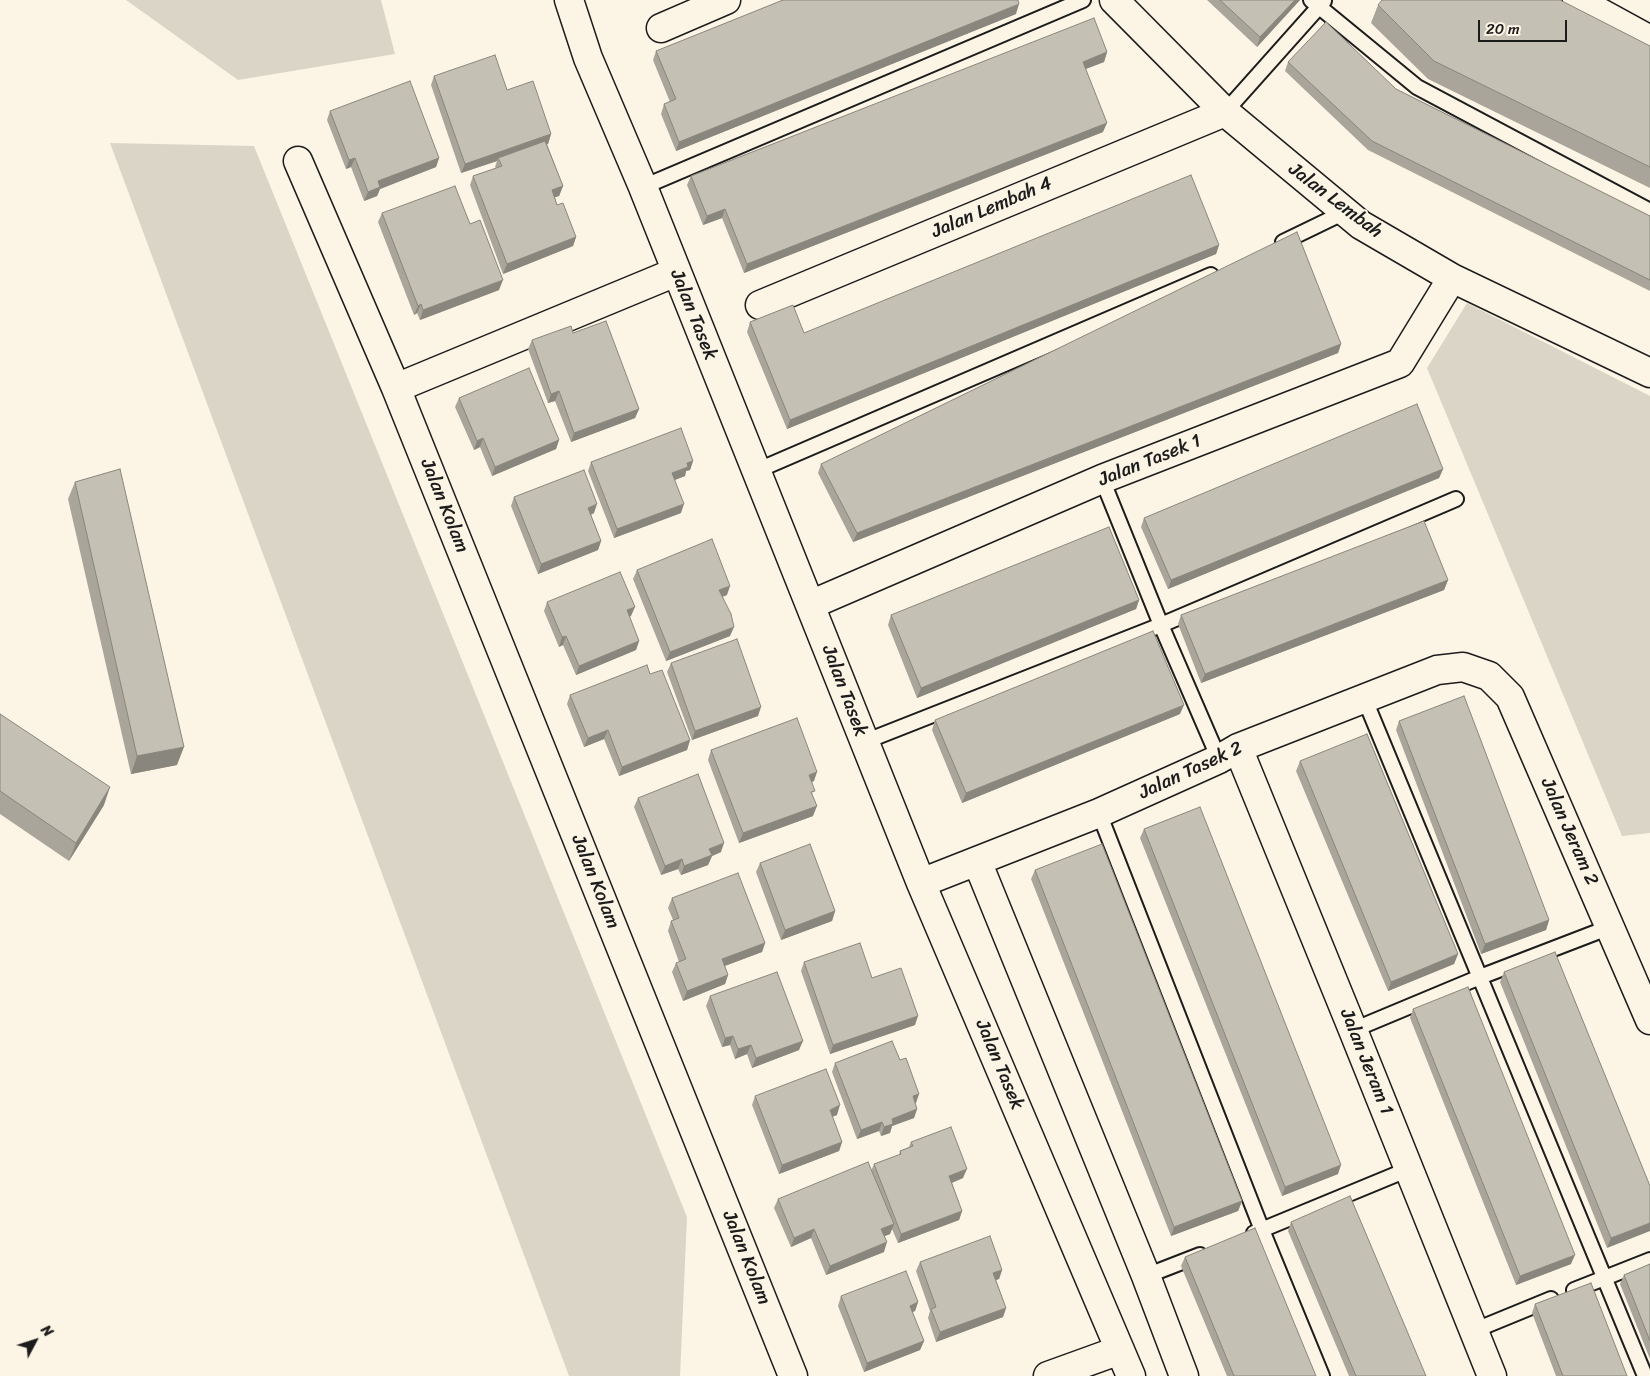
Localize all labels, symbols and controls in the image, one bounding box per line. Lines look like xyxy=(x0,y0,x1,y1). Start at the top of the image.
scale bar xyxy=(1480,10,1569,42)
text: 20 m xyxy=(1486,16,1520,42)
street label: Jalan Lembah xyxy=(1284,158,1386,244)
street label: Jalan Lembah 4 xyxy=(929,172,1055,244)
street label: Jalan Tasek xyxy=(665,266,721,364)
street label: Jalan Tasek 1 xyxy=(1095,430,1205,492)
street label: Jalan Kolam xyxy=(415,456,473,556)
street label: Jalan Tasek xyxy=(816,642,872,740)
street label: Jalan Tasek 2 xyxy=(1136,737,1246,805)
street label: Jalan Jeram 2 xyxy=(1535,775,1603,889)
street label: Jalan Kolam xyxy=(566,832,624,932)
street label: Jalan Jeram 1 xyxy=(1334,1006,1398,1118)
street label: Jalan Tasek xyxy=(970,1017,1028,1113)
street label: Jalan Kolam xyxy=(717,1208,775,1308)
north arrow xyxy=(10,1316,60,1366)
text: N xyxy=(34,1319,60,1343)

